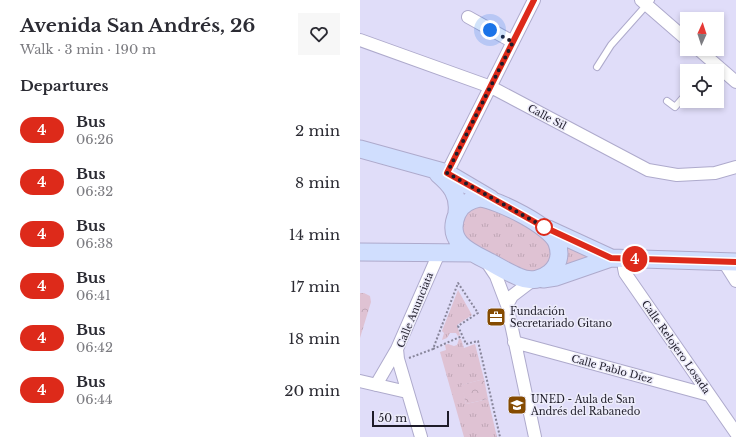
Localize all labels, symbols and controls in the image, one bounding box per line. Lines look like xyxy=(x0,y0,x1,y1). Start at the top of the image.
north arrow xyxy=(680,12,724,56)
map controls xyxy=(680,12,724,108)
button: heart xyxy=(298,13,340,55)
text: Avenida San Andrés, 26 xyxy=(20,14,255,37)
your location xyxy=(480,20,500,40)
text: Walk · 3 min · 190 m xyxy=(20,41,156,58)
button: locate xyxy=(680,64,724,108)
text: Departures xyxy=(20,76,109,95)
street label: Calle Sil xyxy=(526,101,568,133)
text: Bus xyxy=(76,112,106,131)
text: 4 xyxy=(37,121,47,139)
text: 2 min xyxy=(295,121,340,140)
text: 06:26 xyxy=(76,131,114,148)
text: Bus xyxy=(76,164,106,183)
text: 4 xyxy=(37,173,47,191)
text: 8 min xyxy=(295,173,340,192)
text: 06:32 xyxy=(76,183,113,200)
text: Bus xyxy=(76,216,106,235)
unlabelled marker xyxy=(535,218,553,236)
text: 4 xyxy=(37,225,47,243)
text: 14 min xyxy=(289,225,340,244)
text: 06:38 xyxy=(76,235,113,252)
line badge: 4 xyxy=(622,246,648,272)
text: 4 xyxy=(630,250,640,268)
text: Bus xyxy=(76,268,106,287)
street label: Calle Anunciata xyxy=(394,270,436,350)
text: 4 xyxy=(37,277,47,295)
text: 17 min xyxy=(290,277,340,296)
text: 06:41 xyxy=(76,287,111,304)
street label: Calle Relojero Losada xyxy=(639,298,713,397)
place label: Fundación Secretariado Gitano xyxy=(510,305,612,330)
office icon: Fundación Secretariado Gitano xyxy=(485,306,507,328)
text: Bus xyxy=(76,320,106,339)
text: 4 xyxy=(37,329,47,347)
text: 18 min xyxy=(288,329,340,348)
text: 06:42 xyxy=(76,339,113,356)
street label: Calle Pablo Díez xyxy=(570,352,655,386)
text: Bus xyxy=(76,372,106,391)
text: 4 xyxy=(37,381,47,399)
text: 20 min xyxy=(284,381,340,400)
text: 06:44 xyxy=(76,391,113,408)
place label: UNED - Aula de San Andrés del Rabanedo xyxy=(530,393,641,418)
school or university icon: UNED - Aula de San Andrés del Rabanedo xyxy=(506,394,528,416)
scale bar xyxy=(372,409,449,428)
text: 50 m xyxy=(378,411,407,425)

